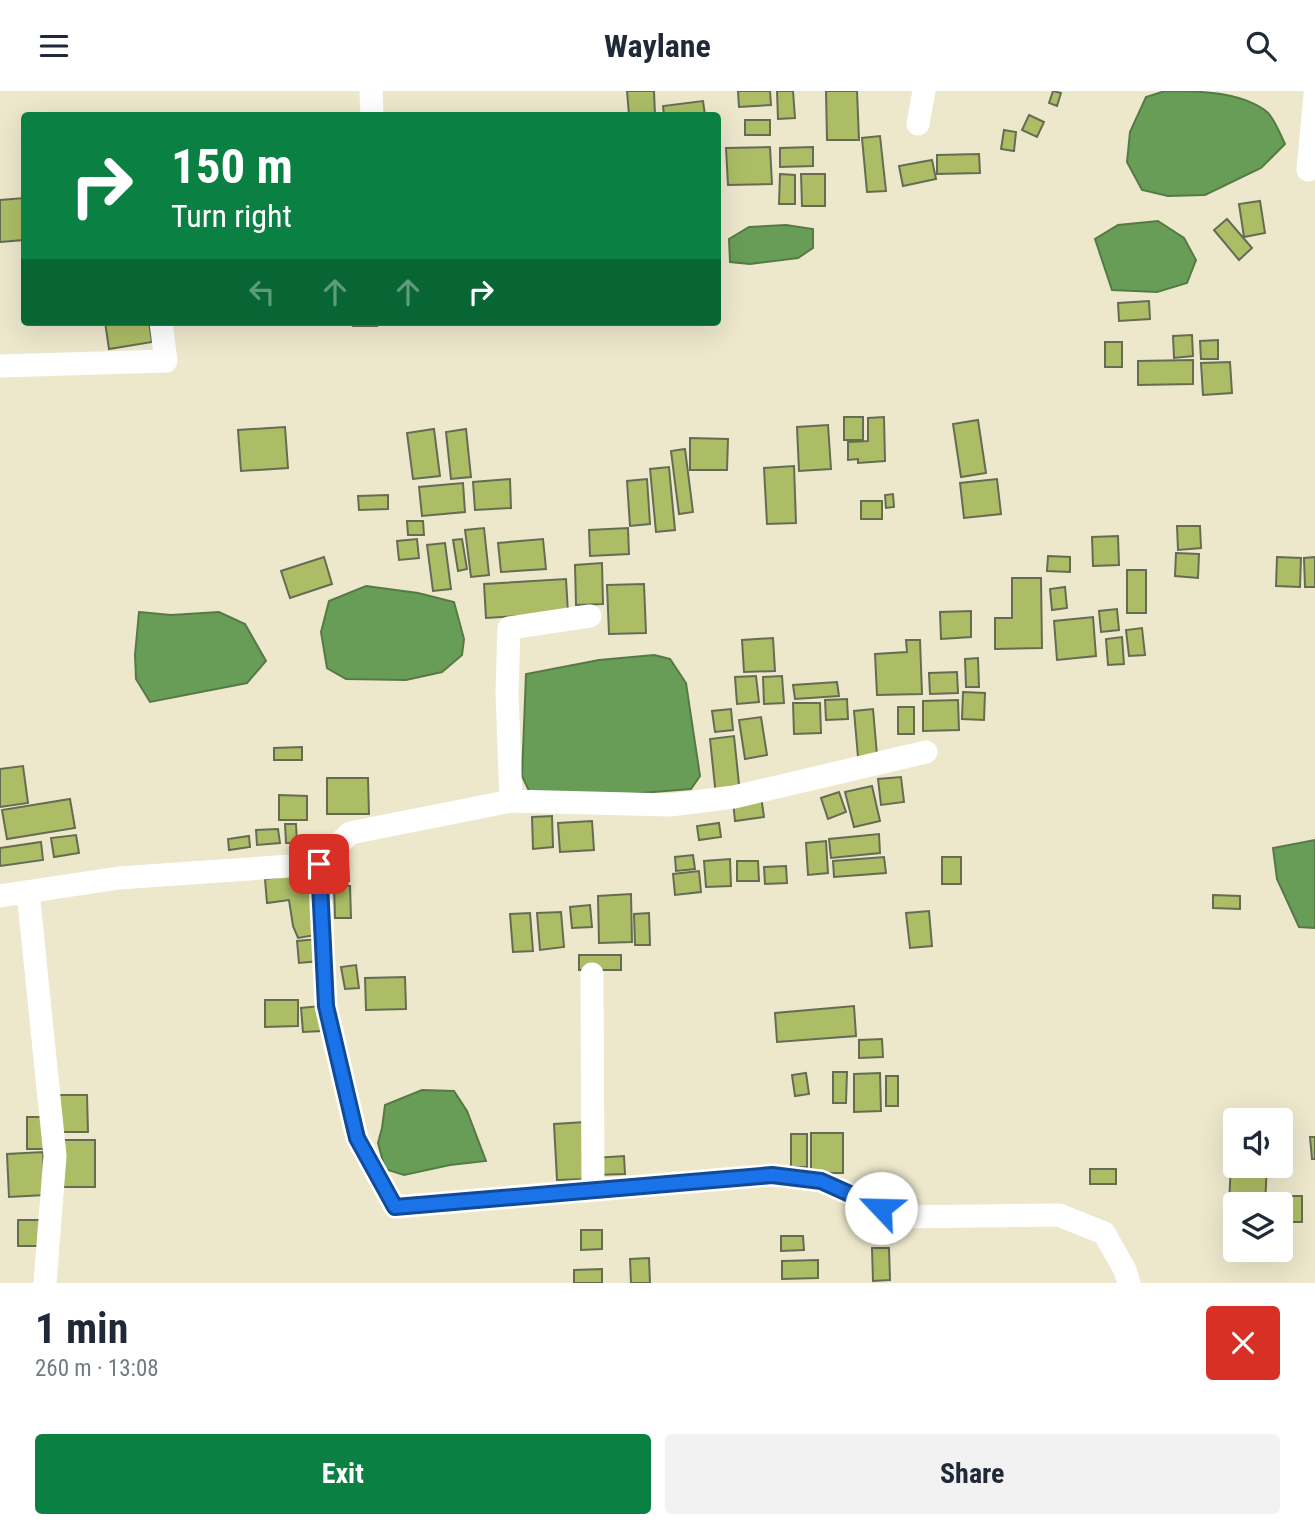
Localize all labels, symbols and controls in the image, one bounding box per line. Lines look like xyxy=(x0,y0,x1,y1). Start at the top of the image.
icon: menu xyxy=(35,27,73,65)
text: Waylane xyxy=(604,27,711,65)
icon: search xyxy=(1242,27,1280,65)
text: 150 m xyxy=(171,138,293,195)
icon: right xyxy=(56,140,147,231)
text: Turn right xyxy=(171,197,292,235)
icon: left xyxy=(243,273,281,311)
icon: ahead xyxy=(316,273,354,311)
icon: ahead xyxy=(389,273,427,311)
icon: right xyxy=(462,273,500,311)
pin xyxy=(289,834,349,894)
icon: arrive xyxy=(300,845,338,883)
map controls xyxy=(1223,1108,1293,1262)
button: sound xyxy=(1223,1108,1293,1178)
position arrow xyxy=(844,1171,918,1245)
button: layers xyxy=(1223,1192,1293,1262)
text: 1 min xyxy=(35,1304,128,1353)
button: close xyxy=(1206,1306,1280,1380)
text: 260 m · 13:08 xyxy=(35,1355,159,1382)
button: Exit xyxy=(35,1434,651,1514)
button: Share xyxy=(665,1434,1280,1514)

